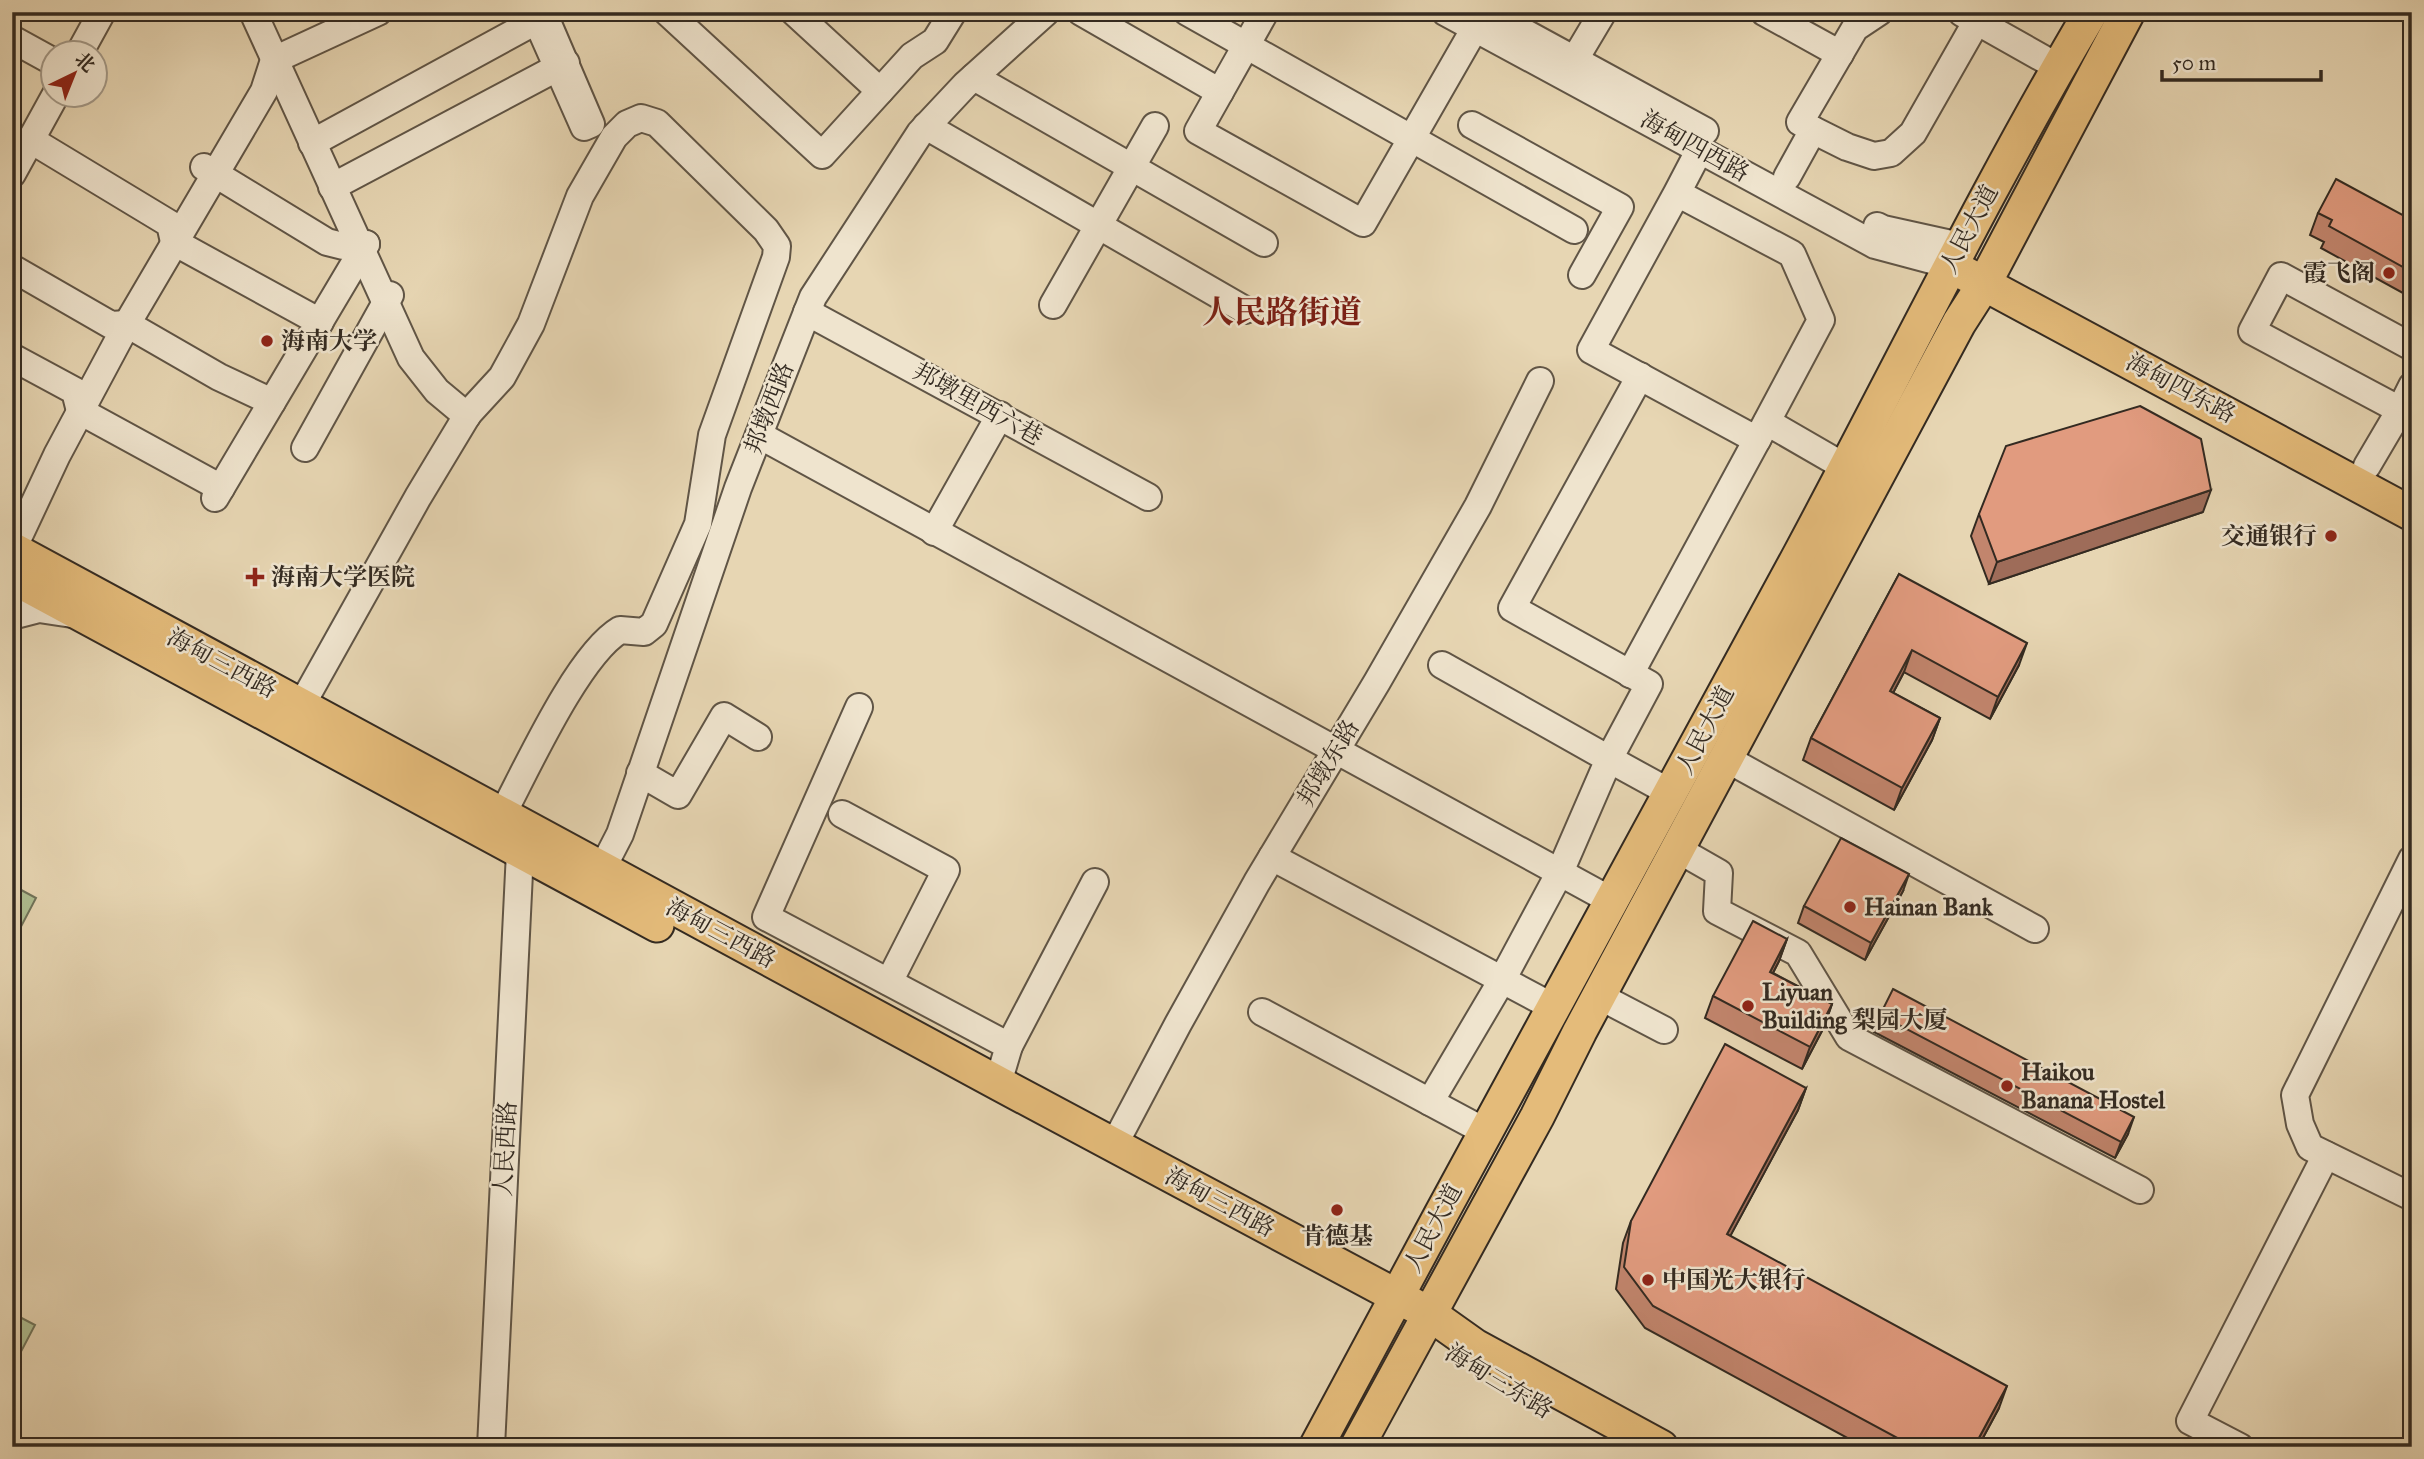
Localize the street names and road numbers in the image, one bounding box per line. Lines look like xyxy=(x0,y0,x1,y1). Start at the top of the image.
street label: 海甸四西路 xyxy=(1635,104,1755,188)
street label: 人民大道 xyxy=(1933,180,2005,278)
street label: 海甸四东路 xyxy=(2121,347,2241,429)
street label: 邦墩里西六巷 xyxy=(908,356,1048,452)
street label: 邦墩西路 xyxy=(738,358,800,458)
street label: 海甸三西路 xyxy=(162,622,282,704)
street label: 人民大道 xyxy=(1669,681,1741,779)
street label: 邦墩东路 xyxy=(1290,714,1366,812)
street label: 海甸三西路 xyxy=(661,892,781,974)
street label: 人民西路 xyxy=(488,1100,522,1198)
street label: 海甸三西路 xyxy=(1160,1161,1280,1243)
street label: 人民大道 xyxy=(1397,1179,1469,1277)
street label: 海甸三东路 xyxy=(1440,1337,1558,1425)

